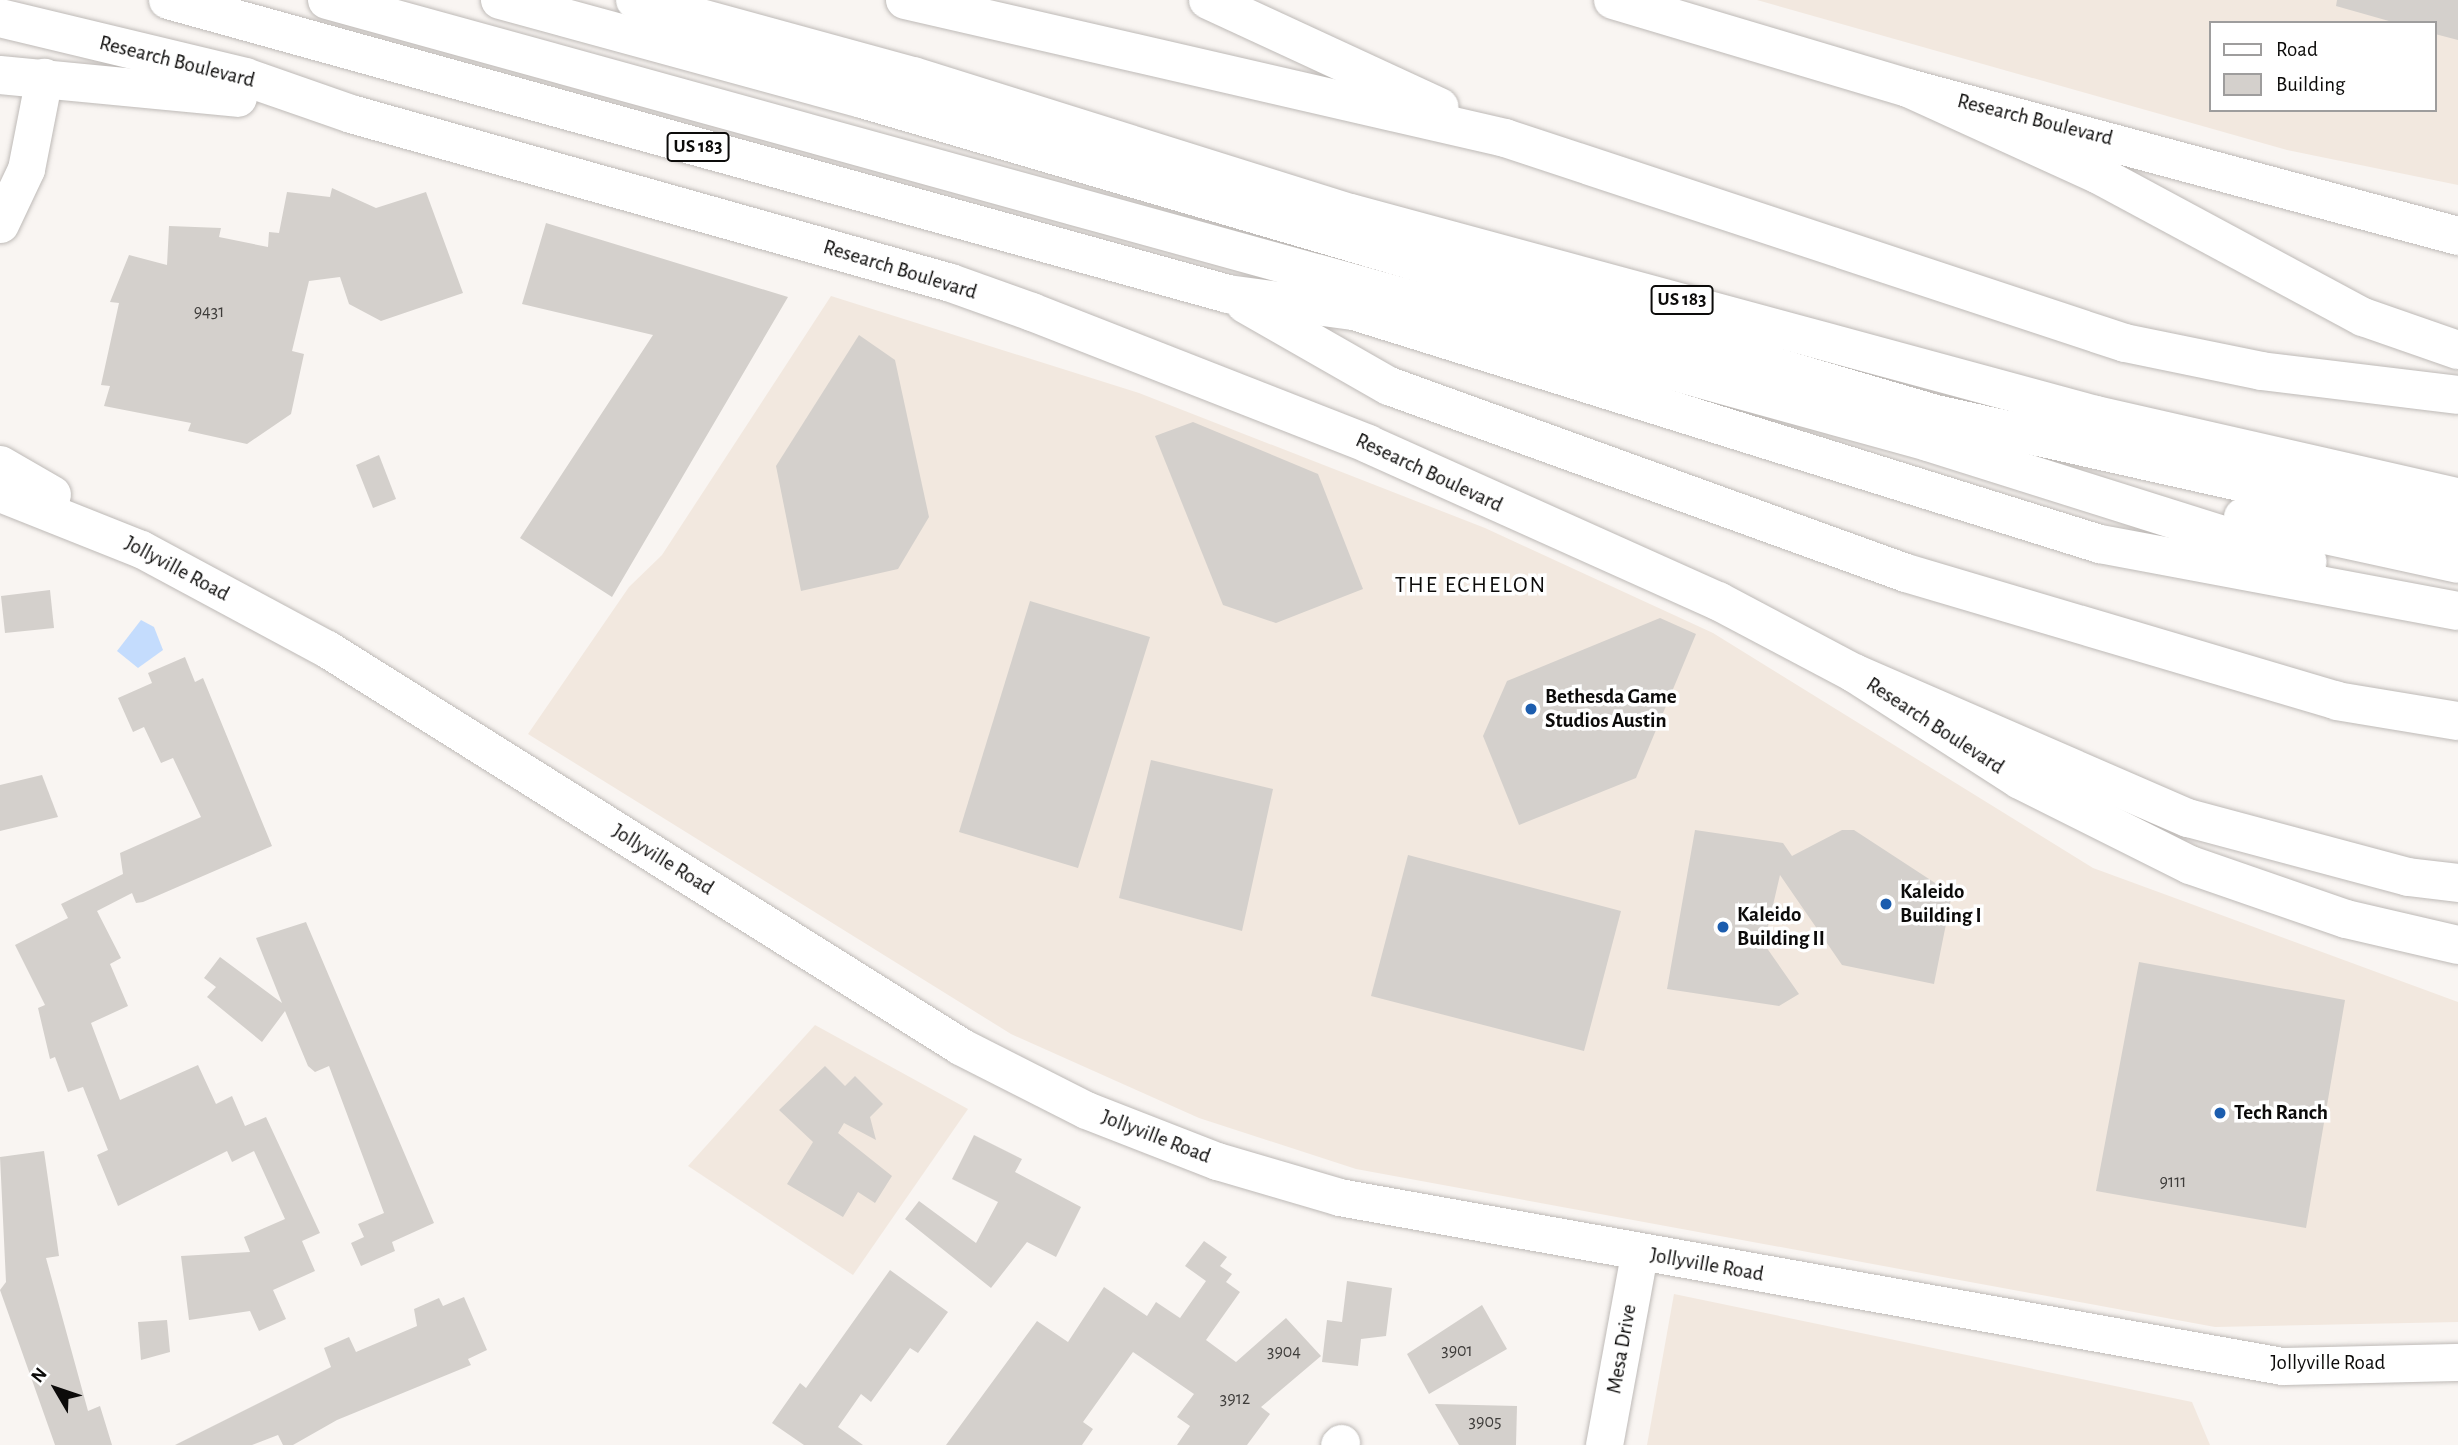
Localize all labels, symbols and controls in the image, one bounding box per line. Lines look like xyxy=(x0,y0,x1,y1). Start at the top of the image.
legend xyxy=(2210,21,2437,112)
street label: Research Boulevard xyxy=(97,30,257,94)
text: Road xyxy=(2276,39,2318,60)
text: Building xyxy=(2276,74,2345,95)
street label: Research Boulevard xyxy=(1955,88,2115,152)
road number: US 183 xyxy=(666,132,730,162)
street label: Research Boulevard xyxy=(820,235,980,305)
road number: US 183 xyxy=(1650,284,1714,316)
house number: 9431 xyxy=(194,301,224,323)
street label: Research Boulevard xyxy=(1351,428,1507,518)
street label: Jollyville Road xyxy=(120,531,234,607)
district label: THE ECHELON xyxy=(1396,572,1546,600)
street label: Research Boulevard xyxy=(1861,672,2009,780)
place label: Bethesda Game Studios Austin xyxy=(1545,684,1677,734)
marker: Bethesda Game Studios Austin xyxy=(1523,701,1539,717)
street label: Jollyville Road xyxy=(608,819,718,901)
place label: Kaleido Building I xyxy=(1900,879,1982,929)
marker: Kaleido Building I xyxy=(1878,896,1894,912)
place label: Kaleido Building II xyxy=(1737,902,1825,952)
marker: Kaleido Building II xyxy=(1715,919,1731,935)
place label: Tech Ranch xyxy=(2234,1100,2328,1126)
street label: Jollyville Road xyxy=(1098,1105,1214,1169)
marker: Tech Ranch xyxy=(2212,1105,2228,1121)
house number: 9111 xyxy=(2159,1171,2187,1193)
street label: Jollyville Road xyxy=(1648,1243,1766,1287)
street label: Mesa Drive xyxy=(1602,1302,1642,1396)
house number: 3901 xyxy=(1441,1340,1473,1362)
house number: 3904 xyxy=(1267,1341,1301,1363)
street label: Jollyville Road xyxy=(2271,1350,2385,1376)
north arrow xyxy=(21,1354,91,1424)
text: N xyxy=(28,1364,51,1387)
house number: 3912 xyxy=(1220,1388,1250,1410)
house number: 3905 xyxy=(1469,1411,1501,1433)

